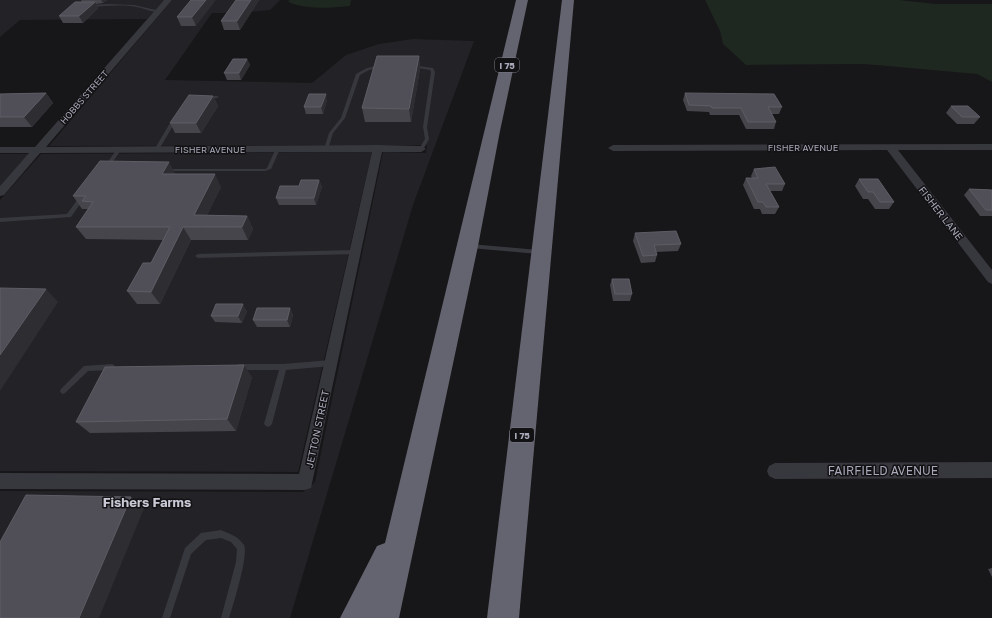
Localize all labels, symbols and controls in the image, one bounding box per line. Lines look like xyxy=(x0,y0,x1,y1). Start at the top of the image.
road number: I 75 xyxy=(495,58,519,72)
street label: HOBBS STREET xyxy=(58,68,111,126)
street label: FISHER AVENUE xyxy=(768,142,838,153)
street label: FISHER AVENUE xyxy=(175,144,245,155)
street label: FISHER LANE xyxy=(916,184,966,242)
street label: JETTON STREET xyxy=(303,389,331,469)
road number: I 75 xyxy=(510,428,534,442)
street label: FAIRFIELD AVENUE xyxy=(828,463,938,478)
district label: Fishers Farms xyxy=(103,494,191,510)

